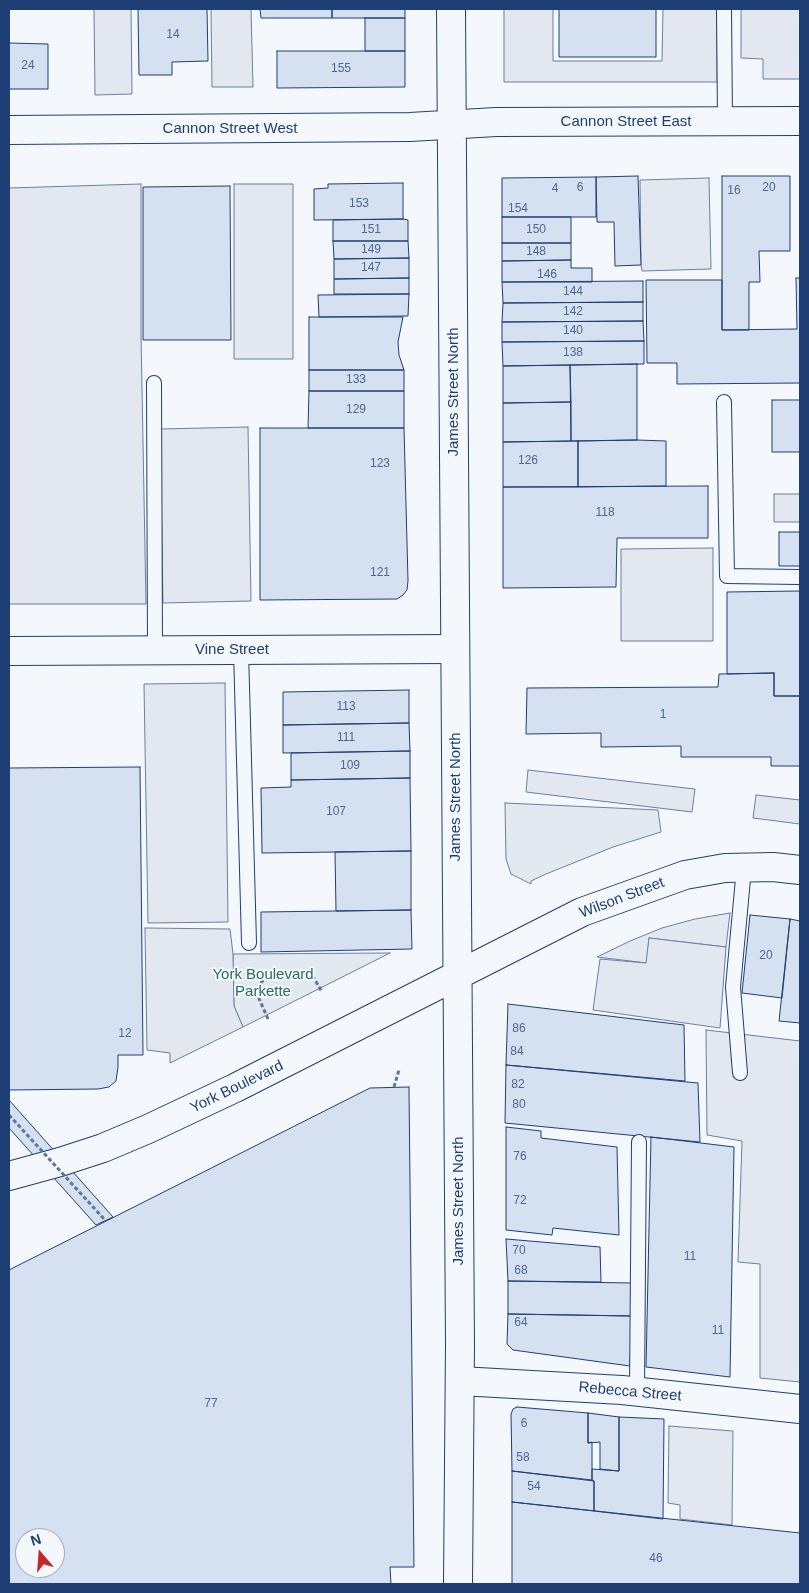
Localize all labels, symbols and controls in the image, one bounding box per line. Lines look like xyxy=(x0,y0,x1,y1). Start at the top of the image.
house number: 14 xyxy=(166,28,180,42)
house number: 24 xyxy=(21,59,35,73)
house number: 155 xyxy=(331,62,351,76)
street label: Cannon Street East xyxy=(561,113,691,131)
street label: Cannon Street West xyxy=(163,120,297,138)
house number: 6 xyxy=(577,181,583,195)
house number: 20 xyxy=(762,181,776,195)
house number: 4 xyxy=(552,182,558,196)
house number: 16 xyxy=(727,184,741,198)
house number: 153 xyxy=(349,197,369,211)
house number: 154 xyxy=(508,202,528,216)
house number: 151 xyxy=(361,223,381,237)
house number: 150 xyxy=(526,223,546,237)
house number: 149 xyxy=(361,243,381,257)
house number: 148 xyxy=(526,245,546,259)
house number: 147 xyxy=(361,261,381,275)
house number: 146 xyxy=(537,268,557,282)
house number: 144 xyxy=(563,285,583,299)
house number: 142 xyxy=(563,305,583,319)
house number: 140 xyxy=(563,324,583,338)
street label: James Street North xyxy=(445,327,463,457)
house number: 138 xyxy=(563,346,583,360)
house number: 133 xyxy=(346,373,366,387)
house number: 129 xyxy=(346,403,366,417)
house number: 126 xyxy=(518,454,538,468)
house number: 123 xyxy=(370,457,390,471)
house number: 118 xyxy=(595,506,615,520)
house number: 121 xyxy=(370,566,390,580)
street label: Vine Street xyxy=(195,641,269,659)
house number: 113 xyxy=(336,700,356,714)
house number: 1 xyxy=(660,708,666,722)
house number: 111 xyxy=(337,731,355,745)
street label: James Street North xyxy=(447,732,465,862)
house number: 109 xyxy=(340,759,360,773)
house number: 107 xyxy=(326,805,346,819)
street label: Wilson Street xyxy=(577,874,667,922)
house number: 20 xyxy=(759,949,773,963)
park label: York Boulevard Parkette xyxy=(212,966,314,1001)
house number: 86 xyxy=(512,1022,526,1036)
house number: 12 xyxy=(118,1027,132,1041)
house number: 84 xyxy=(510,1045,524,1059)
street label: York Boulevard xyxy=(188,1057,286,1117)
house number: 82 xyxy=(511,1078,525,1092)
house number: 80 xyxy=(512,1098,526,1112)
street label: James Street North xyxy=(450,1136,468,1266)
house number: 76 xyxy=(513,1150,527,1164)
house number: 72 xyxy=(513,1194,527,1208)
house number: 70 xyxy=(512,1244,526,1258)
house number: 11 xyxy=(684,1250,696,1264)
house number: 68 xyxy=(514,1264,528,1278)
house number: 64 xyxy=(514,1316,528,1330)
house number: 11 xyxy=(712,1324,724,1338)
street label: Rebecca Street xyxy=(578,1379,682,1405)
house number: 77 xyxy=(204,1397,218,1411)
house number: 6 xyxy=(521,1417,527,1431)
house number: 58 xyxy=(516,1451,530,1465)
house number: 54 xyxy=(527,1480,541,1494)
north arrow xyxy=(15,1528,65,1578)
text: N xyxy=(28,1531,43,1549)
house number: 46 xyxy=(649,1552,663,1566)

